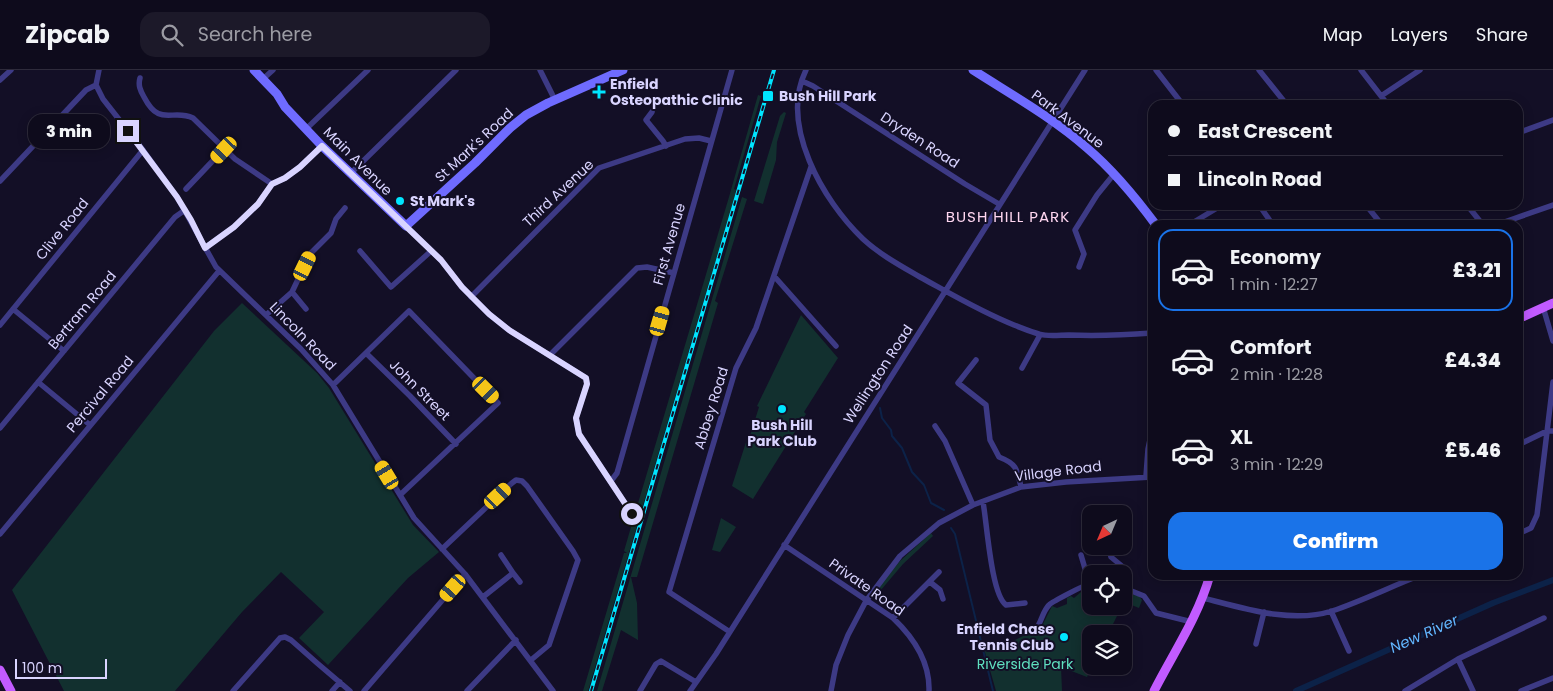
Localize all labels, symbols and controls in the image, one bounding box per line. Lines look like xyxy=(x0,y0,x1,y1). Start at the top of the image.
search box xyxy=(140,12,490,57)
text: Zipcab xyxy=(25,18,110,51)
icon: search xyxy=(158,21,186,49)
text: Search here xyxy=(198,21,312,48)
text: Map xyxy=(1323,22,1363,47)
text: Layers xyxy=(1391,22,1448,47)
text: Share xyxy=(1476,22,1528,47)
place label: Enfield Osteopathic Clinic xyxy=(610,74,743,110)
marker: Enfield Osteopathic Clinic xyxy=(592,85,606,99)
street label: Park Avenue xyxy=(1028,85,1109,153)
place label: Bush Hill Park xyxy=(779,86,877,106)
marker: Bush Hill Park xyxy=(761,89,775,103)
street label: St Mark's Road xyxy=(430,103,518,187)
street label: Dryden Road xyxy=(877,107,963,173)
callout: 3 min xyxy=(28,114,110,148)
text: East Crescent xyxy=(1198,118,1332,145)
text: 3 min xyxy=(46,120,92,143)
route end xyxy=(117,120,139,142)
street label: Main Avenue xyxy=(319,122,397,200)
car xyxy=(208,134,239,166)
street label: Third Avenue xyxy=(518,154,598,231)
text: Lincoln Road xyxy=(1198,166,1322,193)
place label: St Mark's xyxy=(410,191,475,211)
street label: Clive Road xyxy=(31,194,93,264)
marker: St Mark's xyxy=(394,195,406,207)
street label: First Avenue xyxy=(648,200,690,287)
district label: BUSH HILL PARK xyxy=(946,206,1070,227)
text: Economy xyxy=(1230,244,1321,271)
icon: car xyxy=(1170,248,1215,293)
car xyxy=(291,249,318,283)
text: £3.21 xyxy=(1453,257,1501,284)
street label: Bertram Road xyxy=(43,266,121,354)
text: 1 min · 12:27 xyxy=(1230,273,1318,296)
street label: Lincoln Road xyxy=(265,297,341,375)
car xyxy=(648,305,671,337)
street label: Wellington Road xyxy=(838,321,918,427)
text: Comfort xyxy=(1230,334,1312,361)
icon: car xyxy=(1170,338,1215,383)
text: £4.34 xyxy=(1445,347,1501,374)
street label: Percival Road xyxy=(62,351,138,437)
street label: John Street xyxy=(385,355,455,425)
text: 2 min · 12:28 xyxy=(1230,363,1323,386)
street label: Abbey Road xyxy=(689,364,733,452)
car xyxy=(470,374,501,406)
marker: Bush Hill Park Club xyxy=(776,403,788,415)
place label: Bush Hill Park Club xyxy=(747,415,817,451)
text: XL xyxy=(1230,424,1253,451)
icon: car xyxy=(1170,428,1215,473)
text: £5.46 xyxy=(1445,437,1501,464)
text: 3 min · 12:29 xyxy=(1230,453,1323,476)
street label: Village Road xyxy=(1013,456,1103,486)
car xyxy=(372,458,401,492)
car xyxy=(481,480,514,512)
route start xyxy=(621,503,643,525)
north arrow xyxy=(1082,505,1132,555)
map controls xyxy=(1082,505,1132,675)
button: Confirm xyxy=(1168,512,1503,570)
street label: Private Road xyxy=(825,554,909,620)
button: locate xyxy=(1082,565,1132,615)
car xyxy=(437,572,468,604)
water label: New River xyxy=(1386,609,1462,658)
place label: Enfield Chase Tennis Club xyxy=(957,619,1054,655)
button: layers xyxy=(1082,625,1132,675)
marker: Enfield Chase Tennis Club xyxy=(1058,631,1070,643)
park label: Riverside Park xyxy=(977,654,1074,674)
scale bar xyxy=(15,656,108,679)
text: 100 m xyxy=(22,658,62,678)

